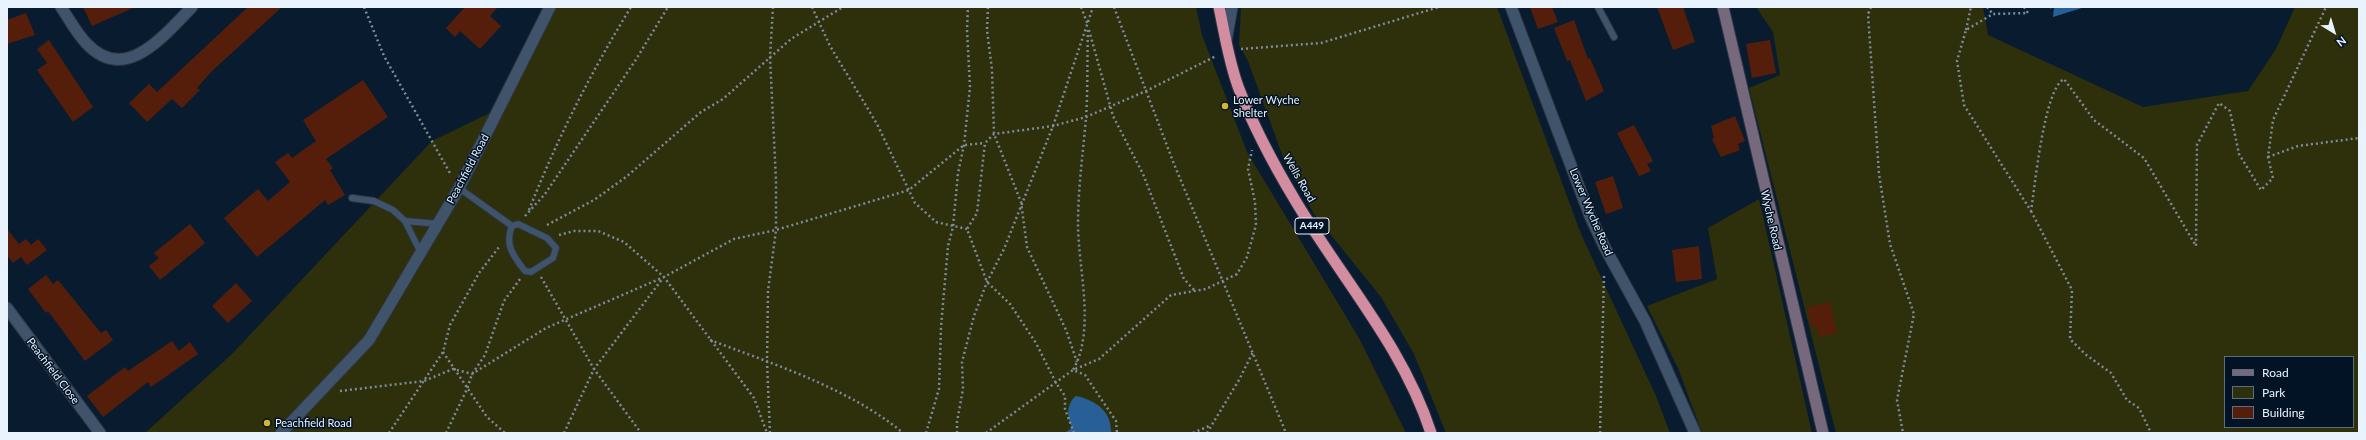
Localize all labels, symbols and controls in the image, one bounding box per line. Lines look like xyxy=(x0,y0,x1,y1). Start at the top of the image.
north arrow xyxy=(2314,12,2354,52)
text: N xyxy=(2334,34,2349,50)
place label: Lower Wyche Shelter xyxy=(1233,93,1300,119)
marker: Lower Wyche Shelter xyxy=(1220,101,1230,111)
street label: Peachfield Road xyxy=(444,132,492,206)
street label: Wells Road xyxy=(1280,151,1318,205)
street label: Lower Wyche Road xyxy=(1567,166,1615,258)
street label: Wyche Road xyxy=(1758,189,1784,251)
road number: A449 xyxy=(1295,218,1329,234)
street label: Peachfield Close xyxy=(24,335,82,407)
legend xyxy=(2224,356,2354,428)
text: Road xyxy=(2262,365,2289,380)
text: Park xyxy=(2262,385,2285,400)
text: Building xyxy=(2262,405,2305,420)
place label: Peachfield Road xyxy=(275,416,352,430)
marker: Peachfield Road xyxy=(262,418,272,428)

